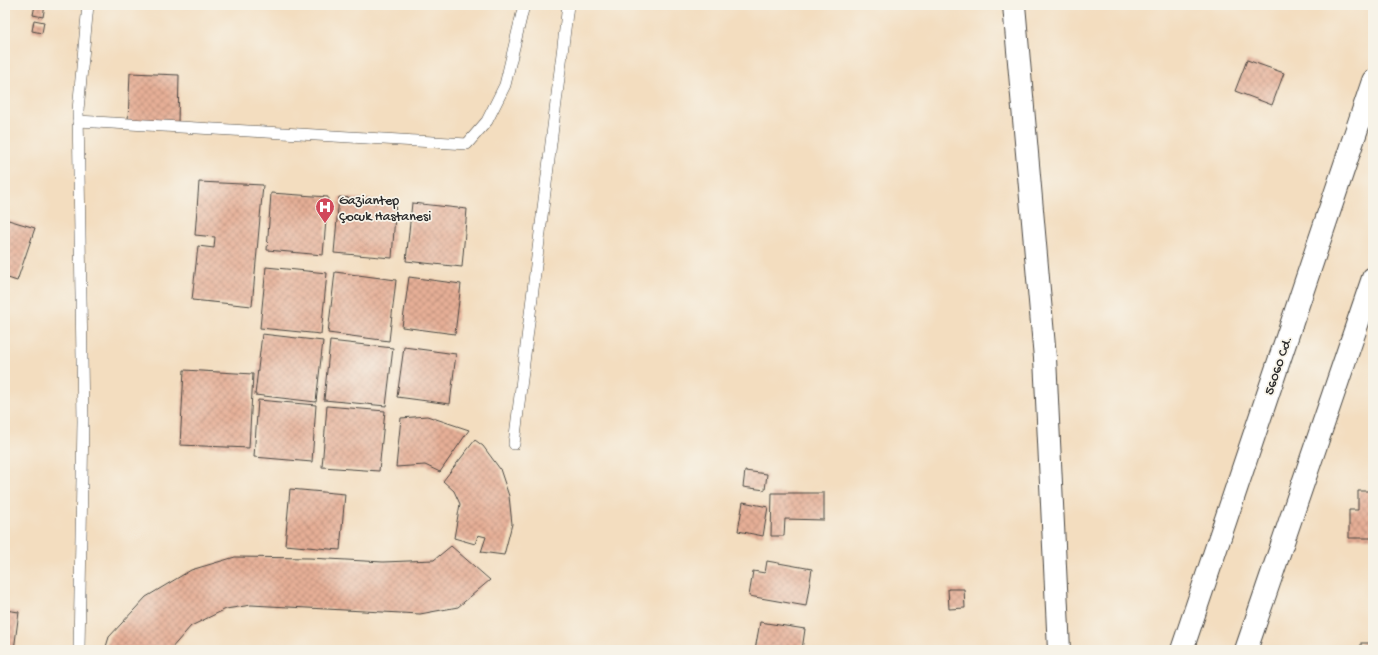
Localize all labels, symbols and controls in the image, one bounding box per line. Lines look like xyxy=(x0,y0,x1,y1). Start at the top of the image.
place label: Gaziantep Çocuk Hastanesi xyxy=(339,193,431,226)
hospital icon: Gaziantep Çocuk Hastanesi xyxy=(314,196,336,224)
street label: 56060 Cd. xyxy=(1261,334,1297,397)

